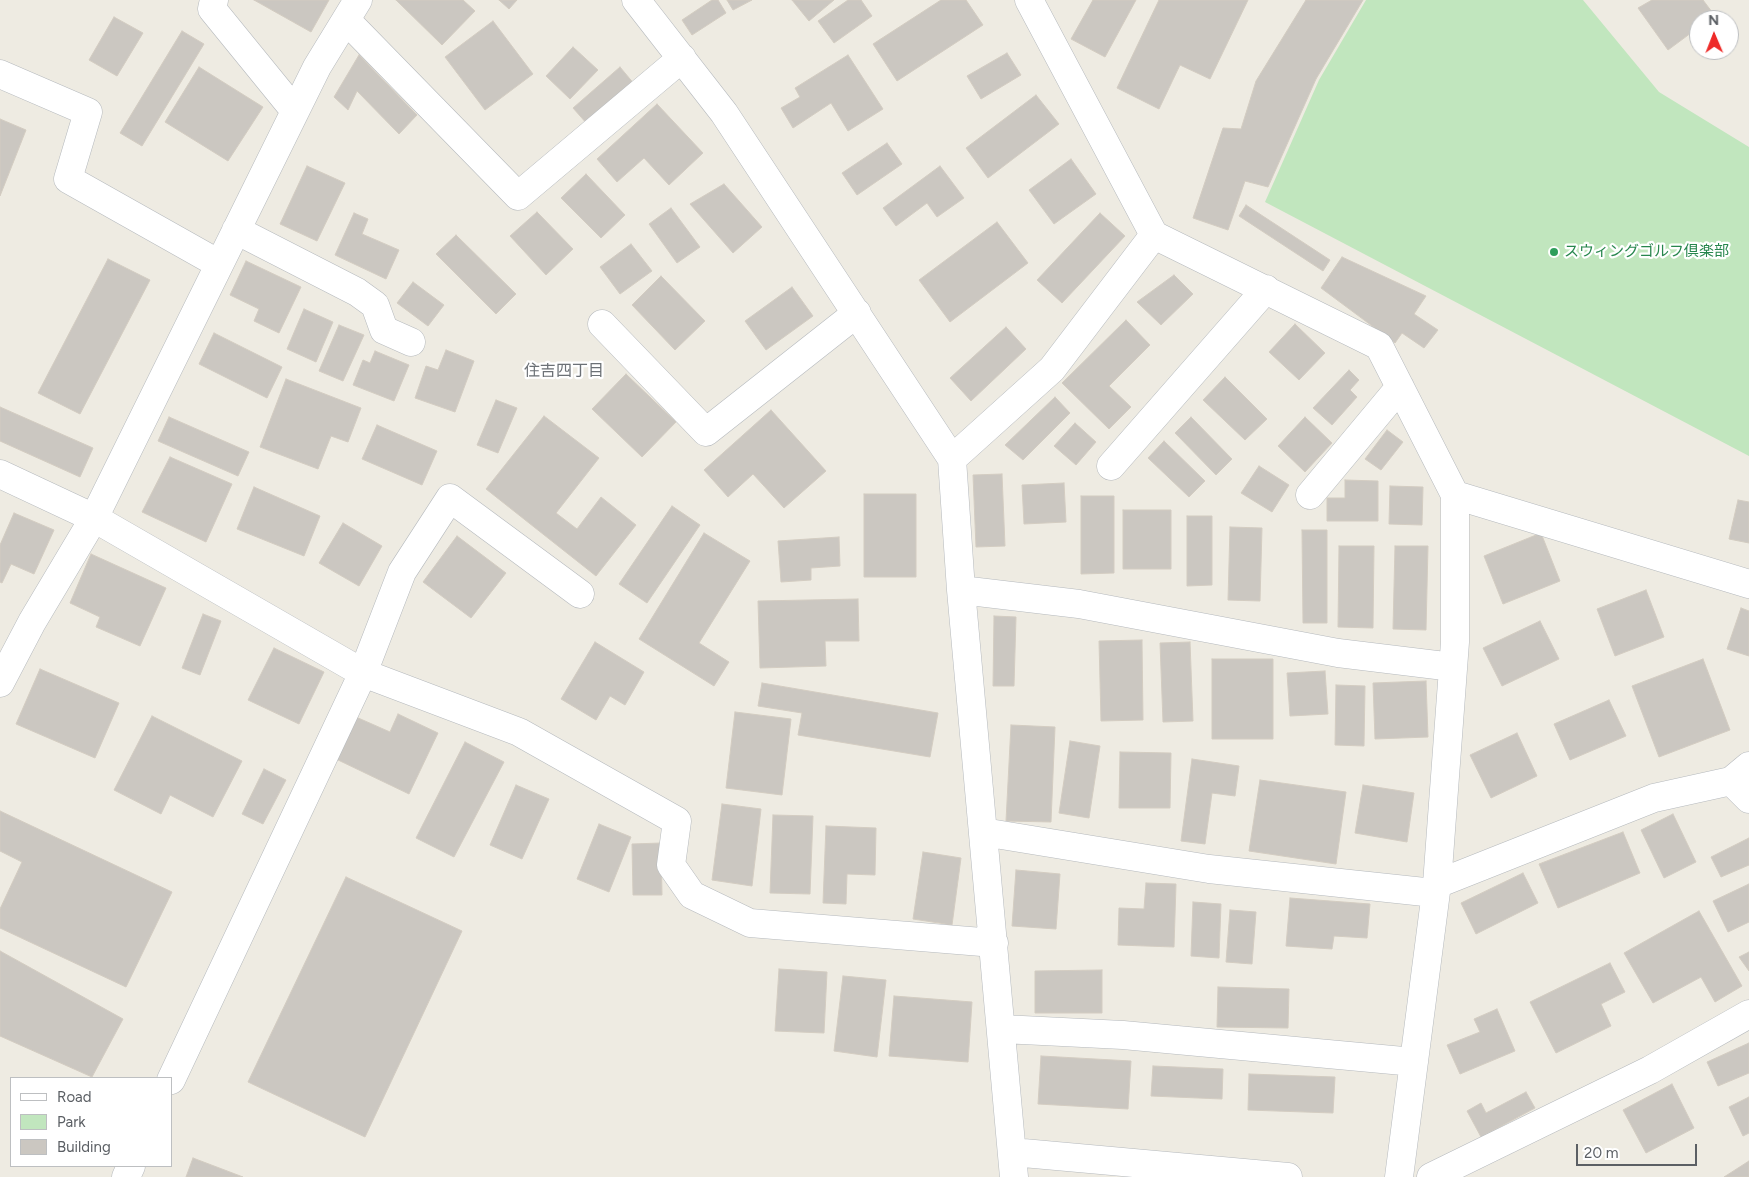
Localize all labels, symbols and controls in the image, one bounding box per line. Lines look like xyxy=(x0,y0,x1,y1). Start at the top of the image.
north arrow xyxy=(1689,10,1739,60)
text: N xyxy=(1708,12,1719,29)
place label: スウィングゴルフ倶楽部 xyxy=(1564,243,1729,261)
marker: スウィングゴルフ倶楽部 xyxy=(1548,246,1560,258)
district label: 住吉四丁目 xyxy=(524,361,604,381)
legend xyxy=(10,1077,172,1167)
text: Road xyxy=(57,1088,92,1106)
text: Park xyxy=(57,1113,86,1131)
scale bar xyxy=(1579,1134,1700,1166)
text: Building xyxy=(57,1138,111,1156)
text: 20 m xyxy=(1584,1144,1618,1162)

